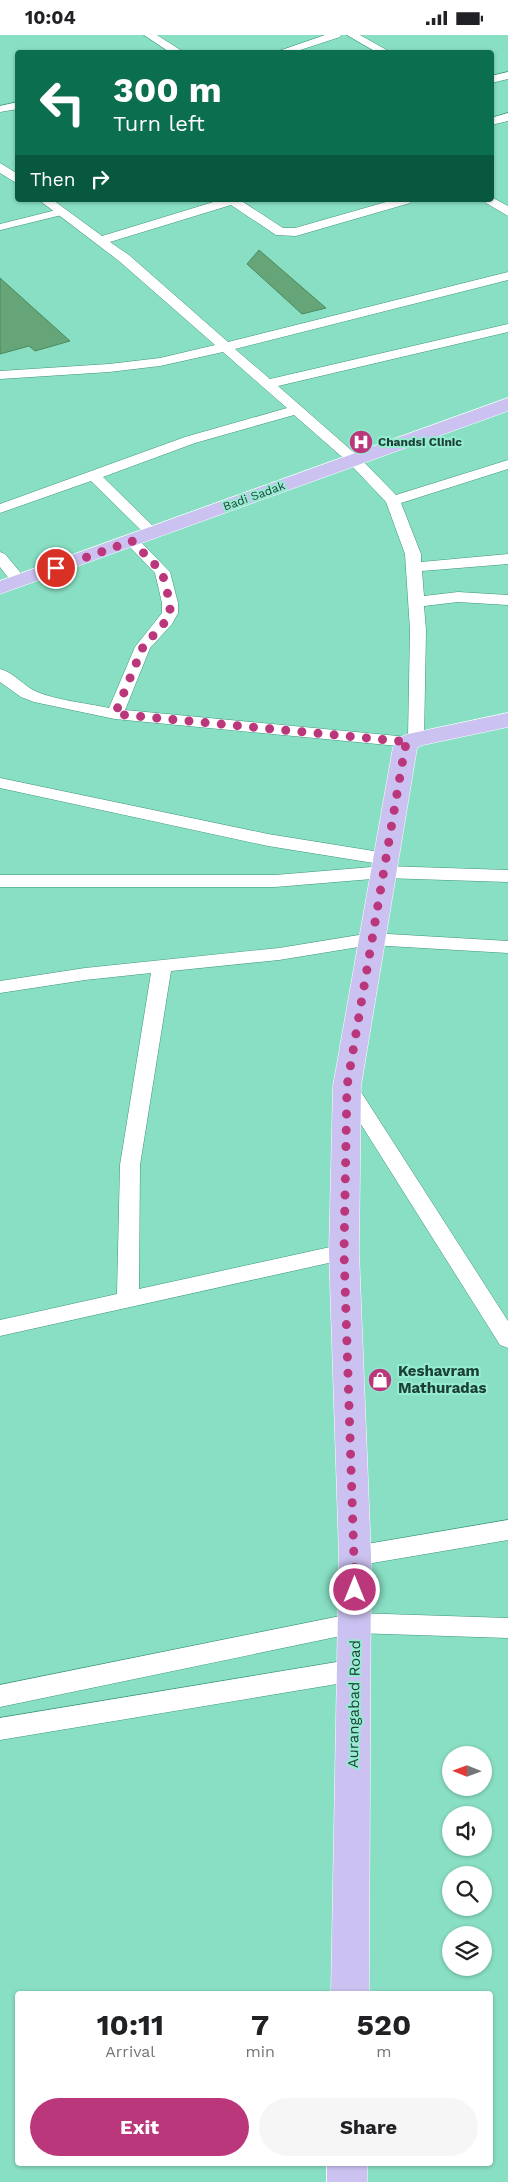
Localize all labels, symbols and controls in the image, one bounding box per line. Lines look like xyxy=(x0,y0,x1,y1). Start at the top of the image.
text: 10:04 xyxy=(25,6,76,29)
text: 300 m xyxy=(113,69,222,111)
icon: left xyxy=(30,70,95,135)
text: Turn left xyxy=(113,111,205,136)
icon: right xyxy=(86,165,114,193)
text: Then xyxy=(30,168,76,191)
hospital icon: Chandsi Clinic xyxy=(348,429,374,455)
place label: Chandsi Clinic xyxy=(378,435,462,449)
street label: Badi Sadak xyxy=(221,478,287,514)
pin xyxy=(35,547,77,589)
icon: arrive xyxy=(42,554,70,582)
place label: Keshavram Mathuradas xyxy=(398,1362,486,1397)
shop icon: Keshavram Mathuradas xyxy=(367,1367,393,1393)
position arrow xyxy=(328,1563,380,1615)
street label: Aurangabad Road xyxy=(344,1640,364,1768)
north arrow xyxy=(442,1746,492,1796)
map controls xyxy=(442,1746,492,1976)
button: sound xyxy=(442,1806,492,1856)
button: search xyxy=(442,1866,492,1916)
button: layers xyxy=(442,1926,492,1976)
text: 10:11 xyxy=(97,2007,164,2042)
text: 7 xyxy=(251,2007,269,2042)
text: 520 xyxy=(357,2007,411,2042)
text: Arrival xyxy=(105,2042,155,2061)
text: min xyxy=(246,2042,275,2061)
text: m xyxy=(376,2042,392,2061)
button: Exit xyxy=(30,2098,249,2156)
button: Share xyxy=(259,2098,478,2156)

